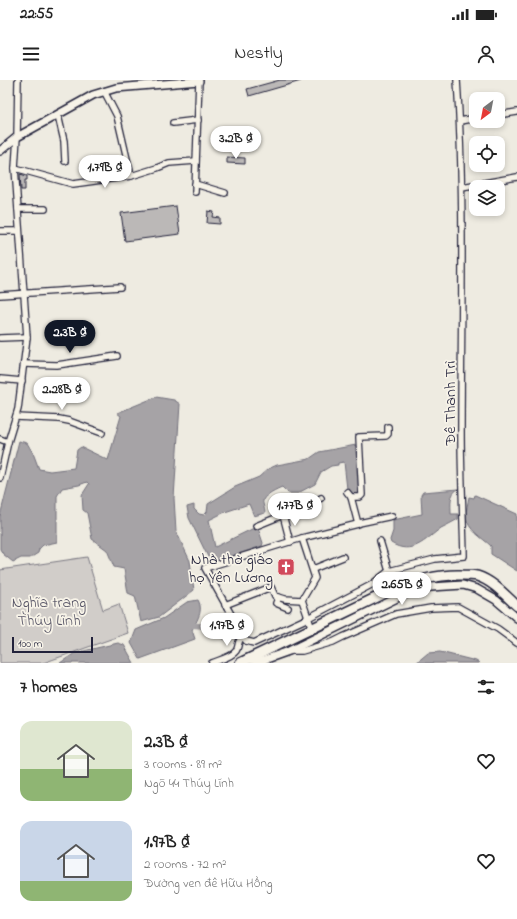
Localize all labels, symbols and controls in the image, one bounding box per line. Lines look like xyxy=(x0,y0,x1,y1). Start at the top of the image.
text: 22:55 xyxy=(20,3,53,25)
text: Nestly xyxy=(234,41,283,67)
icon: menu xyxy=(20,43,42,65)
icon: person xyxy=(475,43,497,65)
north arrow xyxy=(469,92,505,128)
map controls xyxy=(469,92,505,216)
pin: 3.2B ₫ xyxy=(203,126,269,160)
text: 3.2B ₫ xyxy=(219,129,253,148)
button: locate xyxy=(469,136,505,172)
pin: 1.79B ₫ xyxy=(68,155,142,189)
text: 1.79B ₫ xyxy=(88,158,122,177)
button: layers xyxy=(469,180,505,216)
pin: 2.3B ₫ xyxy=(37,320,103,354)
text: 2.3B ₫ xyxy=(53,323,87,342)
street label: Đê Thanh Trì xyxy=(439,360,463,446)
pin: 2.28B ₫ xyxy=(25,377,99,411)
text: 2.28B ₫ xyxy=(42,380,82,399)
pin: 1.77B ₫ xyxy=(258,493,332,527)
text: 1.77B ₫ xyxy=(277,496,313,515)
place label: Nhà thờ giáo họ Yên Lương xyxy=(189,548,273,590)
church icon: Nhà thờ giáo họ Yên Lương xyxy=(276,557,296,577)
pin: 2.65B ₫ xyxy=(365,572,439,606)
text: 2.65B ₫ xyxy=(381,575,423,594)
park label: Nghĩa trang Thúy Lĩnh xyxy=(12,591,86,633)
pin: 1.97B ₫ xyxy=(190,613,264,647)
text: 1.97B ₫ xyxy=(210,616,244,635)
scale bar xyxy=(12,635,93,654)
text: 100 m xyxy=(18,636,42,652)
text: 7 homes xyxy=(20,675,78,700)
icon: filters xyxy=(475,676,497,698)
text: 2.3B ₫ xyxy=(144,730,188,755)
icon: home xyxy=(52,737,100,785)
icon: heart xyxy=(475,750,497,772)
text: 3 rooms · 89 m² xyxy=(144,755,222,774)
text: Ngõ 44 Thúy Lĩnh xyxy=(144,774,234,793)
text: 1.97B ₫ xyxy=(144,830,190,855)
icon: home xyxy=(52,837,100,885)
icon: heart xyxy=(475,850,497,872)
text: 2 rooms · 72 m² xyxy=(144,855,226,874)
text: Đường ven đê Hữu Hồng xyxy=(144,874,273,893)

